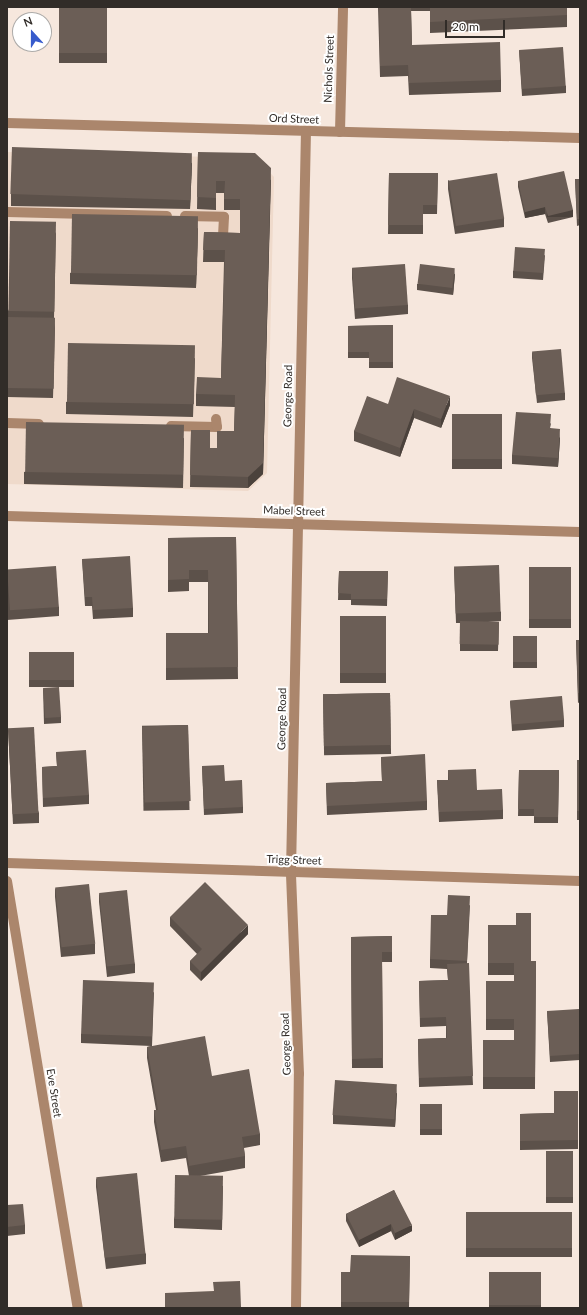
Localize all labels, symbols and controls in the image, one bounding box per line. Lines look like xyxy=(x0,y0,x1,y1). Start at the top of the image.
north arrow xyxy=(12,12,52,52)
scale bar xyxy=(447,12,507,38)
text: N xyxy=(22,14,34,29)
text: 20 m xyxy=(452,19,479,34)
street label: Nichols Street xyxy=(321,35,337,103)
street label: Ord Street xyxy=(269,112,319,126)
street label: George Road xyxy=(281,365,295,427)
street label: Mabel Street xyxy=(263,503,325,519)
street label: George Road xyxy=(275,688,289,750)
street label: Trigg Street xyxy=(266,852,322,868)
street label: George Road xyxy=(278,1013,294,1075)
street label: Eve Street xyxy=(44,1068,64,1118)

